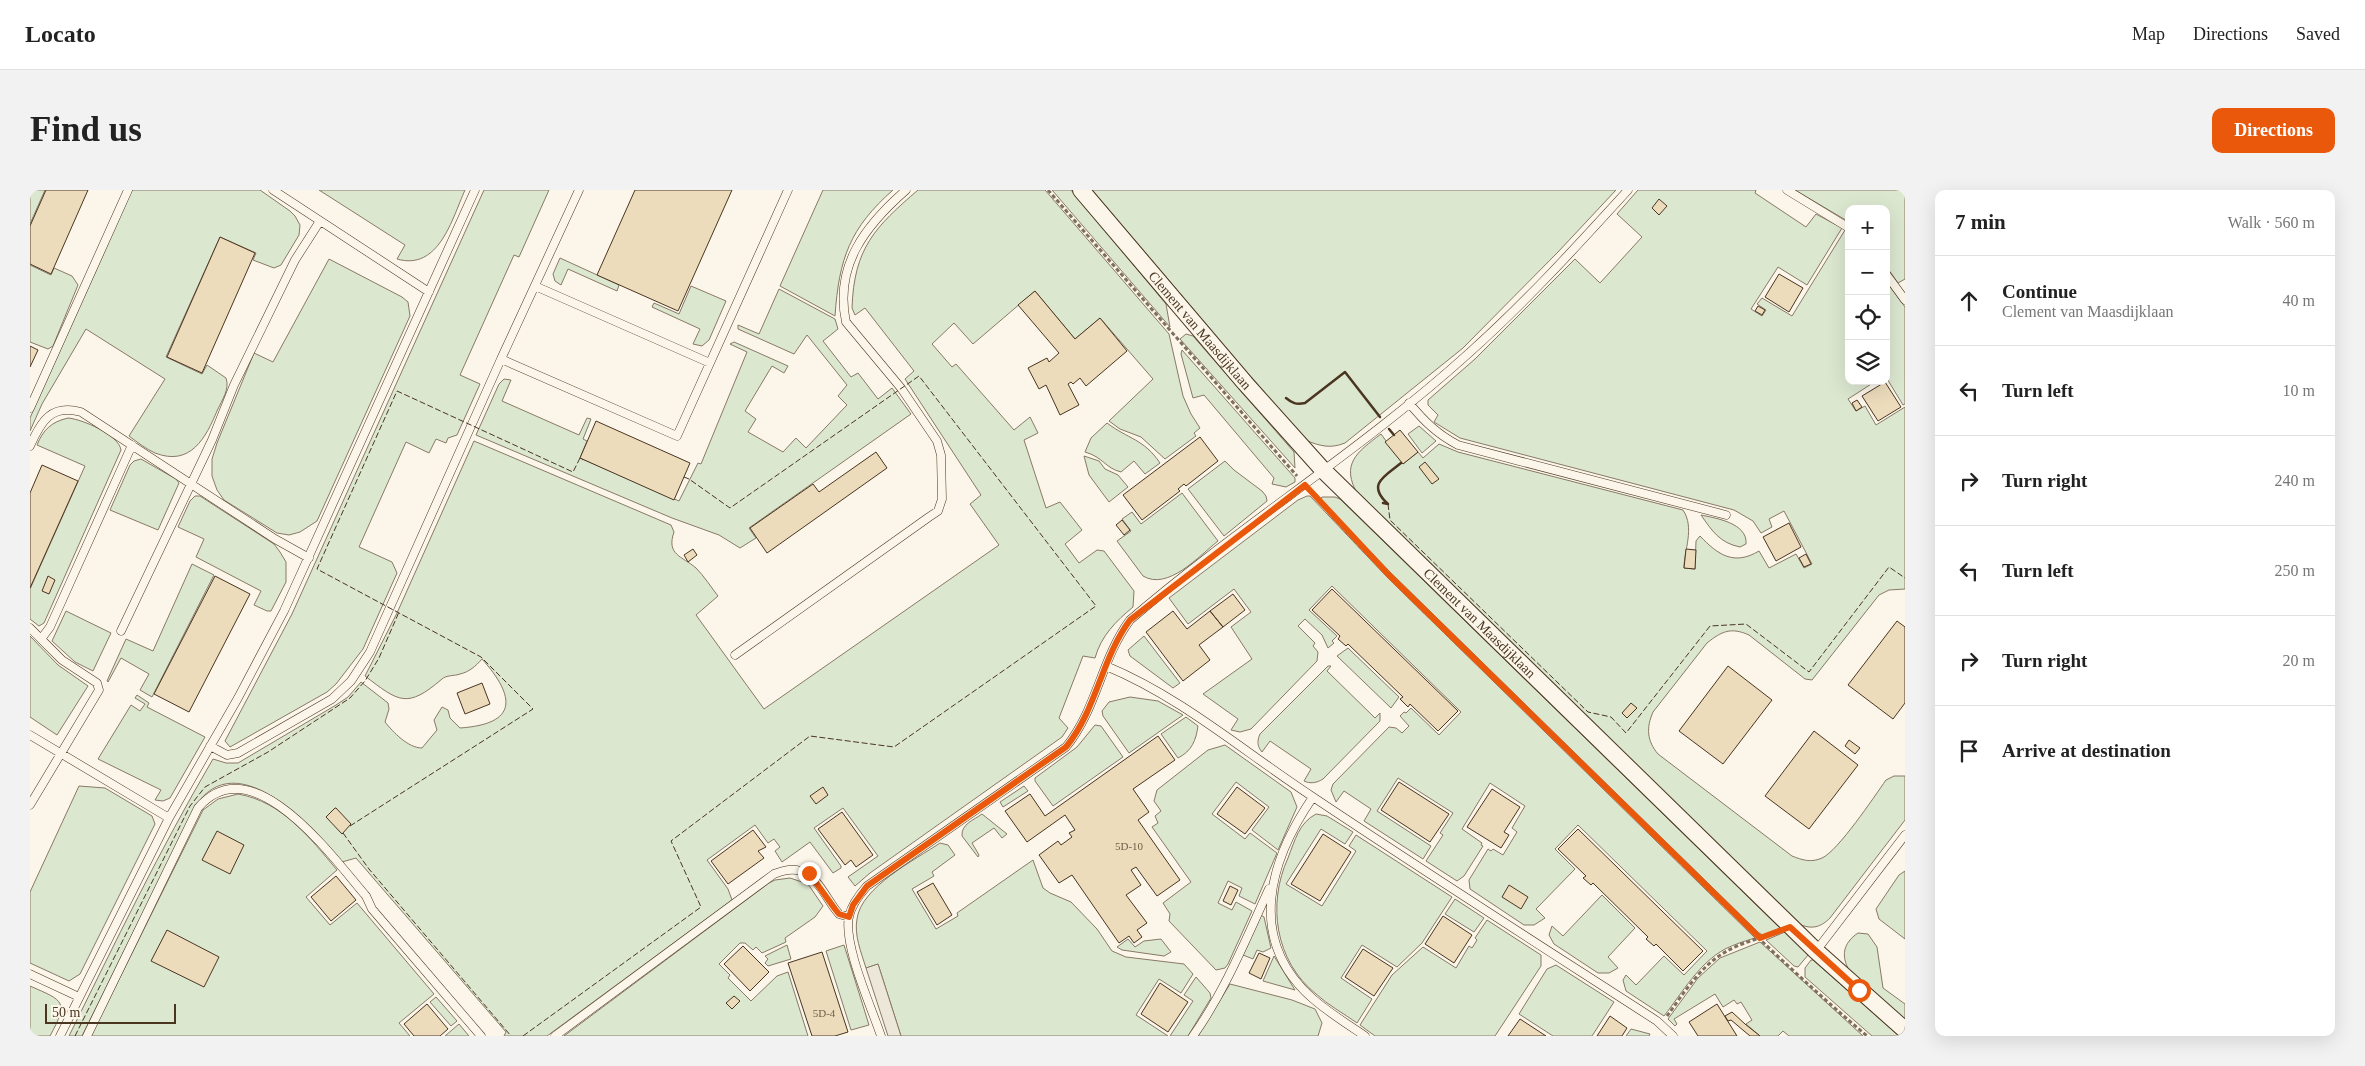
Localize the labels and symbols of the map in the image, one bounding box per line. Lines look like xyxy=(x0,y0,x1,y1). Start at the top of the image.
street label: Clement van Maasdijklaan xyxy=(1146,268,1254,392)
street label: Clement van Maasdijklaan xyxy=(1421,565,1539,681)
house number: 5D-10 xyxy=(1115,840,1144,852)
route end xyxy=(798,862,821,885)
route start xyxy=(1848,979,1871,1002)
scale bar xyxy=(45,1001,176,1024)
house number: 5D-4 xyxy=(813,1007,836,1019)

